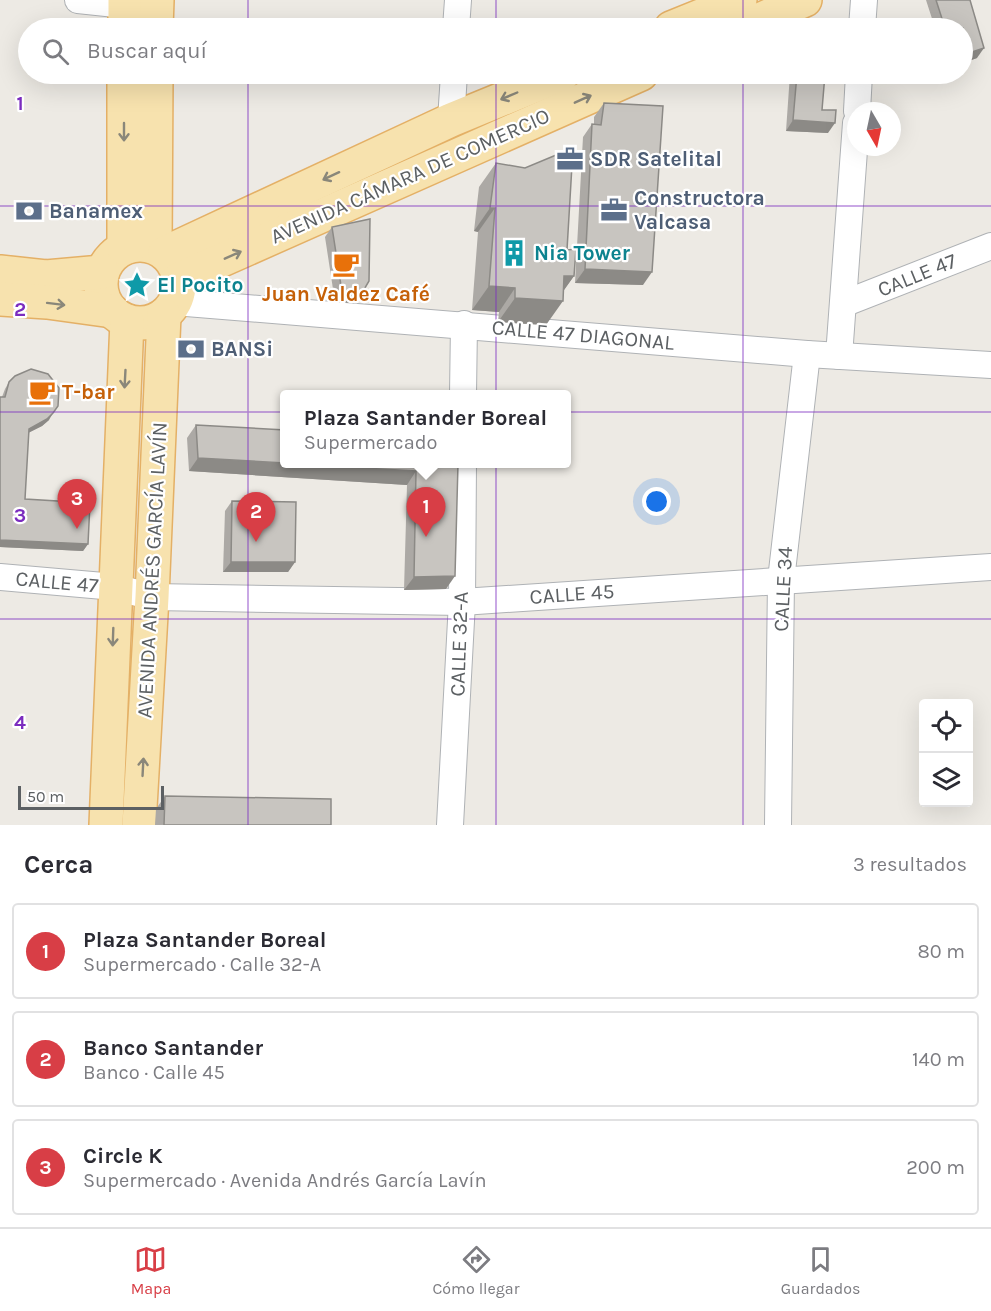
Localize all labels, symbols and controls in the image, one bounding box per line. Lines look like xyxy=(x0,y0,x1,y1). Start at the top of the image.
search box xyxy=(18,18,973,84)
icon: search xyxy=(39,35,72,68)
text: Buscar aquí xyxy=(87,38,207,64)
one-way arrow xyxy=(500,91,519,102)
text: 1 xyxy=(16,92,24,115)
one-way arrow xyxy=(574,93,592,104)
north arrow xyxy=(847,102,901,156)
street label: AVENIDA CÁMARA DE COMERCIO xyxy=(267,103,553,249)
one-way arrow xyxy=(118,121,130,141)
office icon: SDR Satelital xyxy=(555,144,585,174)
place label: SDR Satelital xyxy=(590,147,722,171)
one-way arrow xyxy=(323,170,341,182)
place label: Constructora Valcasa xyxy=(634,186,765,234)
office icon: Constructora Valcasa xyxy=(599,195,629,225)
bank icon: Banamex xyxy=(14,196,44,226)
place label: Banamex xyxy=(49,199,143,223)
building icon: Nia Tower xyxy=(499,238,529,268)
place label: Nia Tower xyxy=(534,241,631,265)
street label: CALLE 47 xyxy=(874,248,960,302)
one-way arrow xyxy=(223,249,241,261)
cafe icon: Juan Valdez Café xyxy=(331,249,361,279)
place icon: El Pocito xyxy=(122,270,152,300)
place label: El Pocito xyxy=(157,273,243,297)
place label: Juan Valdez Café xyxy=(262,282,430,306)
text: 2 xyxy=(14,298,26,321)
one-way arrow xyxy=(46,298,65,309)
street label: CALLE 47 DIAGONAL xyxy=(491,315,675,355)
bank icon: BANSi xyxy=(176,334,206,364)
place label: BANSi xyxy=(211,337,273,361)
one-way arrow xyxy=(119,369,130,389)
cafe icon: T-bar xyxy=(27,377,57,407)
place label: T-bar xyxy=(62,380,115,404)
popup xyxy=(280,390,571,468)
text: Plaza Santander Boreal xyxy=(304,405,547,431)
street label: AVENIDA ANDRÉS GARCÍA LAVÍN xyxy=(132,421,172,719)
text: Supermercado xyxy=(304,431,437,454)
pin: 3 xyxy=(58,480,97,529)
your location xyxy=(642,487,671,516)
pin: 1 xyxy=(406,488,446,537)
pin: 2 xyxy=(236,492,276,542)
text: 3 xyxy=(14,504,26,527)
street label: CALLE 34 xyxy=(769,545,797,632)
street label: CALLE 47 xyxy=(15,566,100,598)
street label: CALLE 45 xyxy=(529,579,615,609)
street label: CALLE 32-A xyxy=(445,591,473,697)
one-way arrow xyxy=(107,627,119,647)
map controls xyxy=(919,699,973,807)
button: locate xyxy=(919,699,973,753)
text: 4 xyxy=(14,711,26,734)
button: layers xyxy=(919,753,973,807)
one-way arrow xyxy=(137,757,148,777)
scale bar xyxy=(18,783,164,810)
text: 50 m xyxy=(27,787,64,806)
text: Cerca xyxy=(24,849,93,880)
text: 3 resultados xyxy=(853,853,967,876)
text: Plaza Santander Boreal xyxy=(83,927,326,953)
text: 1 xyxy=(42,940,49,963)
text: 80 m xyxy=(917,940,965,963)
text: Supermercado · Calle 32-A xyxy=(83,953,321,976)
text: Banco Santander xyxy=(83,1035,263,1061)
text: 2 xyxy=(39,1048,52,1071)
text: 140 m xyxy=(912,1048,965,1071)
text: Banco · Calle 45 xyxy=(83,1061,225,1084)
text: Circle K xyxy=(83,1143,163,1169)
text: 3 xyxy=(39,1156,52,1179)
text: 200 m xyxy=(906,1156,965,1179)
text: Supermercado · Avenida Andrés García Lavín xyxy=(83,1169,487,1192)
tab: Mapa xyxy=(131,1243,171,1298)
tab: Cómo llegar xyxy=(433,1243,519,1298)
tab: Guardados xyxy=(781,1243,860,1298)

